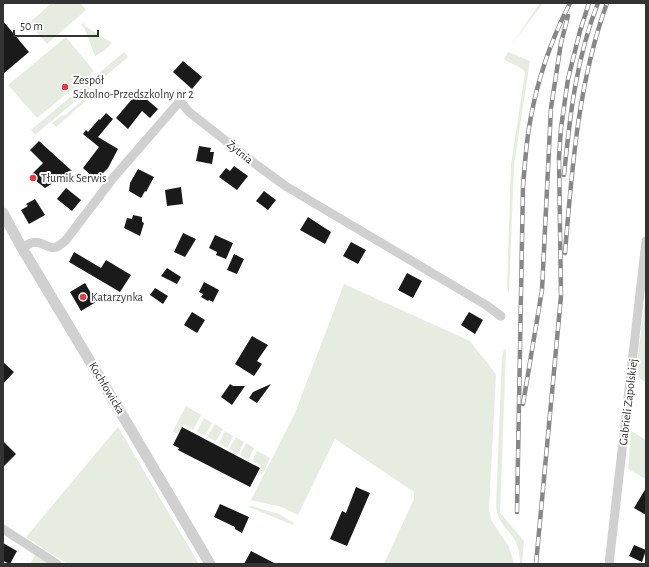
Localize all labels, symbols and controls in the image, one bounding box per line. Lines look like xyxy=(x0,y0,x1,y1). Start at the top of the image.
scale bar xyxy=(14,12,98,38)
text: 50 m xyxy=(20,20,43,32)
place label: Zespół Szkolno-Przedszkolny nr 2 xyxy=(73,74,194,101)
marker: Zespół Szkolno-Przedszkolny nr 2 xyxy=(60,82,70,92)
street label: Żytnia xyxy=(224,137,256,167)
place label: Tłumik Serwis xyxy=(41,172,106,184)
marker: Tłumik Serwis xyxy=(28,173,38,183)
place label: Katarzynka xyxy=(91,291,144,304)
marker: Katarzynka xyxy=(78,292,88,302)
street label: Gabrieli Zapolskiej xyxy=(617,358,640,446)
street label: Kochłowicka xyxy=(87,360,127,416)

